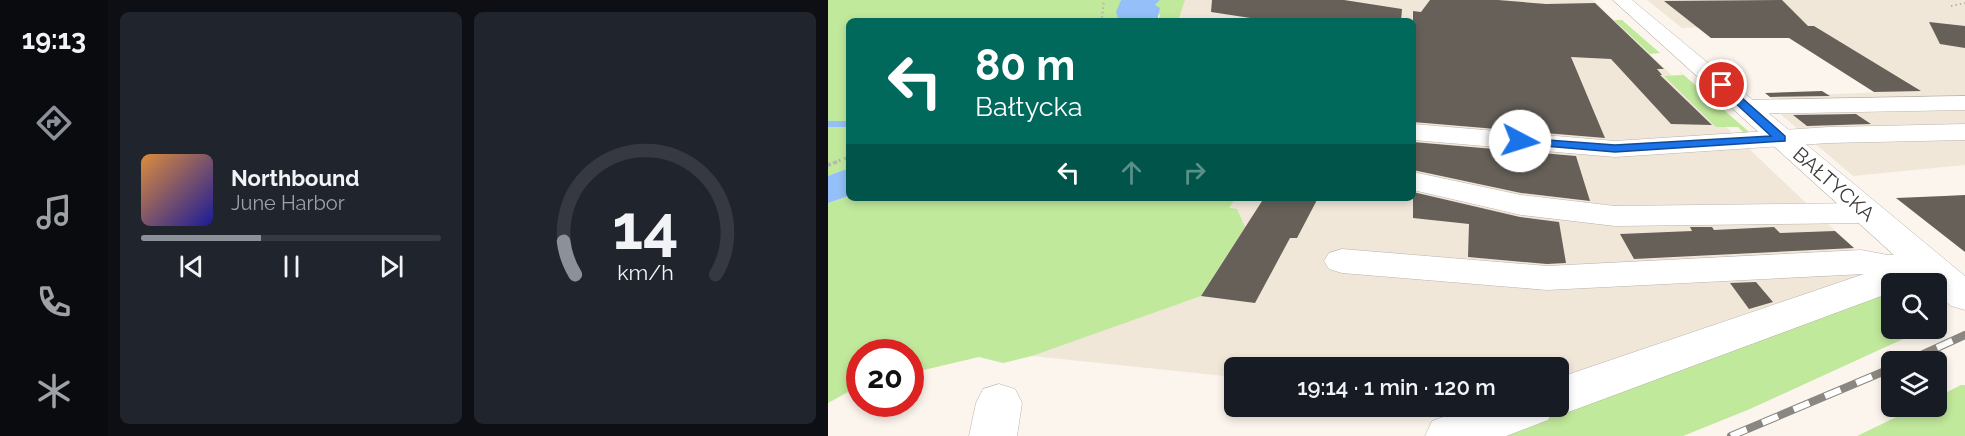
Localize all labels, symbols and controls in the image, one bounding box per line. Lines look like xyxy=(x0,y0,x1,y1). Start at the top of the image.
text: 19:13 xyxy=(22,24,86,55)
text: 80 m xyxy=(975,41,1075,90)
icon: left xyxy=(876,42,954,120)
pin xyxy=(1696,59,1747,110)
icon: arrive xyxy=(1705,68,1738,101)
text: Bałtycka xyxy=(975,91,1083,122)
icon: directions xyxy=(33,102,75,144)
position arrow xyxy=(1488,109,1552,173)
street label: BAŁTYCKA xyxy=(1788,142,1880,226)
icon: left xyxy=(1052,156,1085,189)
icon: ahead xyxy=(1115,156,1148,189)
icon: right xyxy=(1178,156,1211,189)
text: Northbound xyxy=(231,165,360,191)
text: 14 xyxy=(612,190,678,264)
icon: music xyxy=(33,191,75,233)
text: June Harbor xyxy=(231,191,345,215)
icon: previous xyxy=(175,250,208,283)
icon: pause xyxy=(275,250,308,283)
icon: next xyxy=(375,250,408,283)
text: km/h xyxy=(617,260,673,285)
map controls xyxy=(1881,273,1947,417)
button: search xyxy=(1881,273,1947,339)
icon: phone xyxy=(33,281,75,323)
speed limit sign: 20 xyxy=(846,339,924,417)
button: layers xyxy=(1881,351,1947,417)
icon: climate xyxy=(33,370,75,412)
text: 19:14 · 1 min · 120 m xyxy=(1297,374,1496,400)

